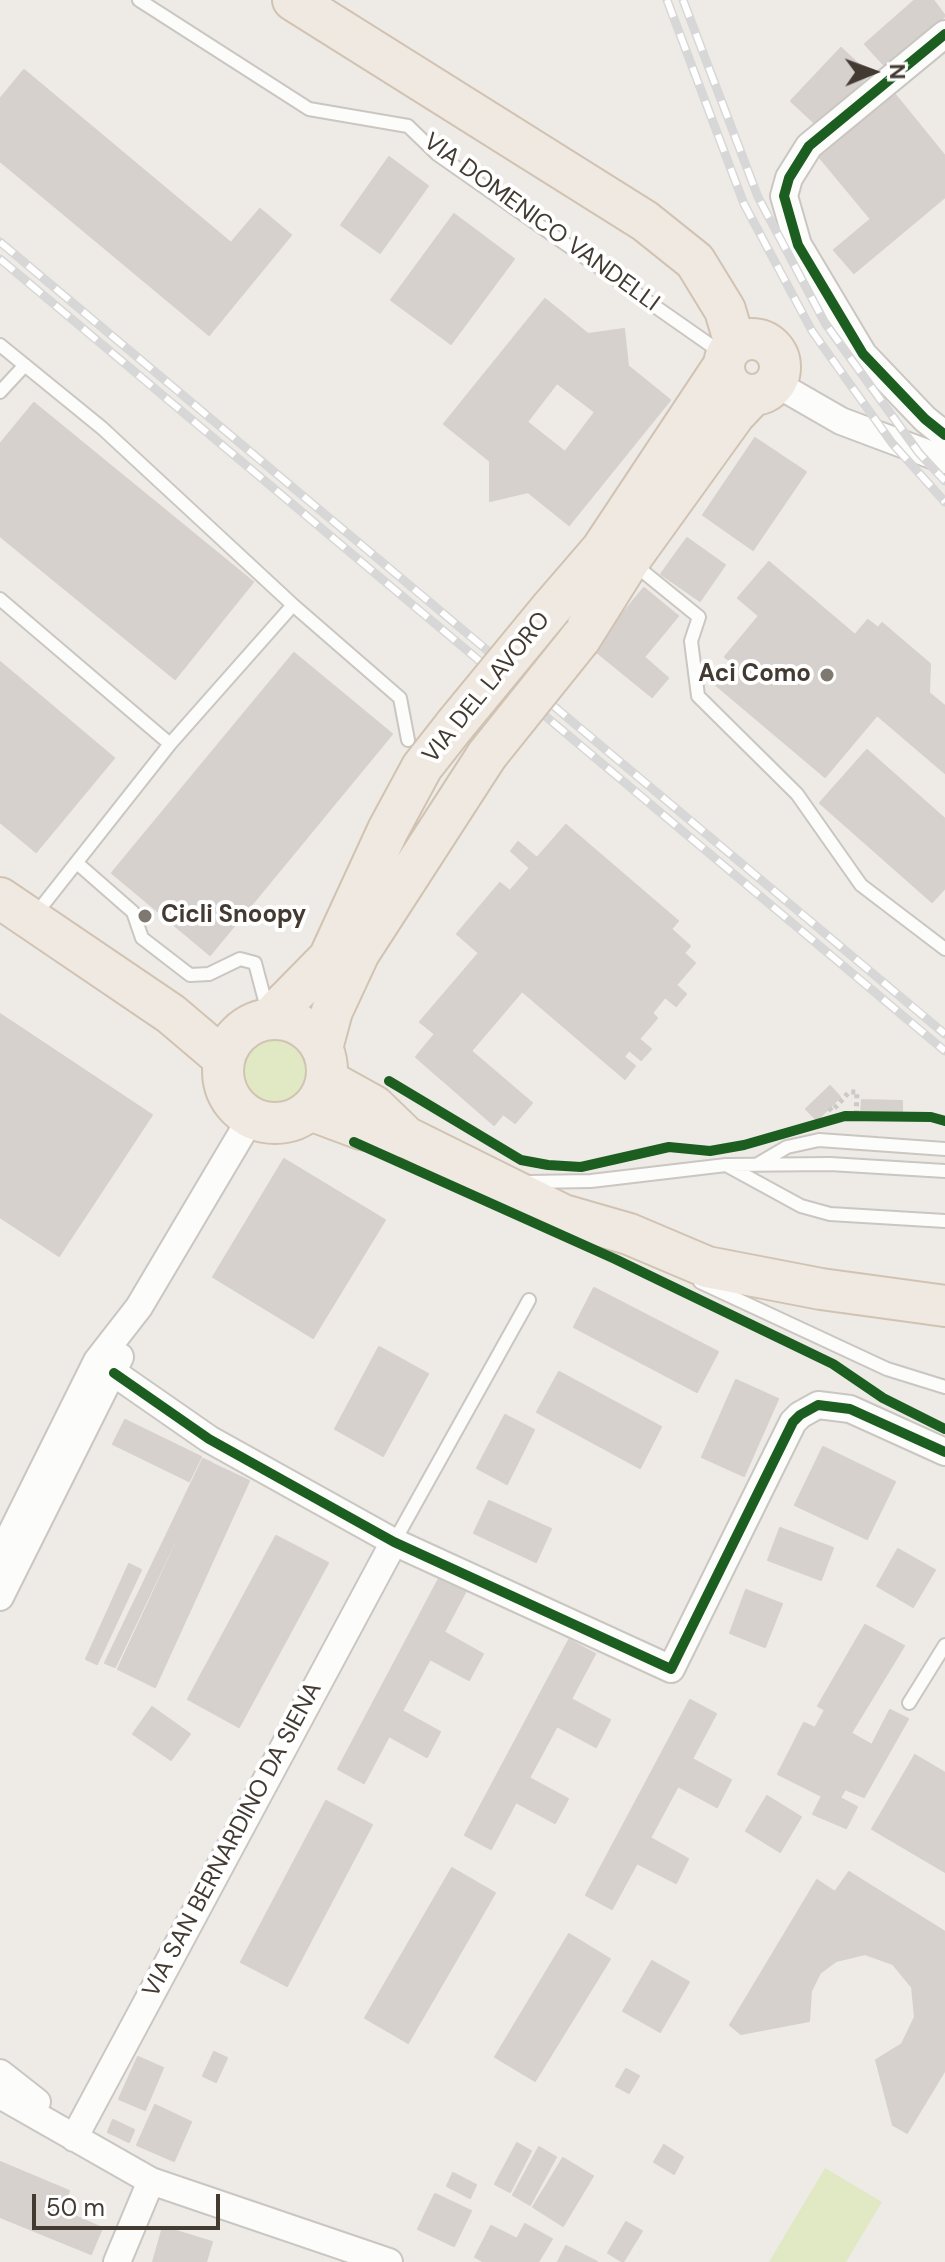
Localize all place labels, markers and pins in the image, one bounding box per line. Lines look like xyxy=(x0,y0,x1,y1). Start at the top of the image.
place label: Aci Como xyxy=(698,661,811,689)
marker: Aci Como xyxy=(818,666,836,684)
place label: Cicli Snoopy xyxy=(161,902,306,930)
marker: Cicli Snoopy xyxy=(136,907,154,925)

